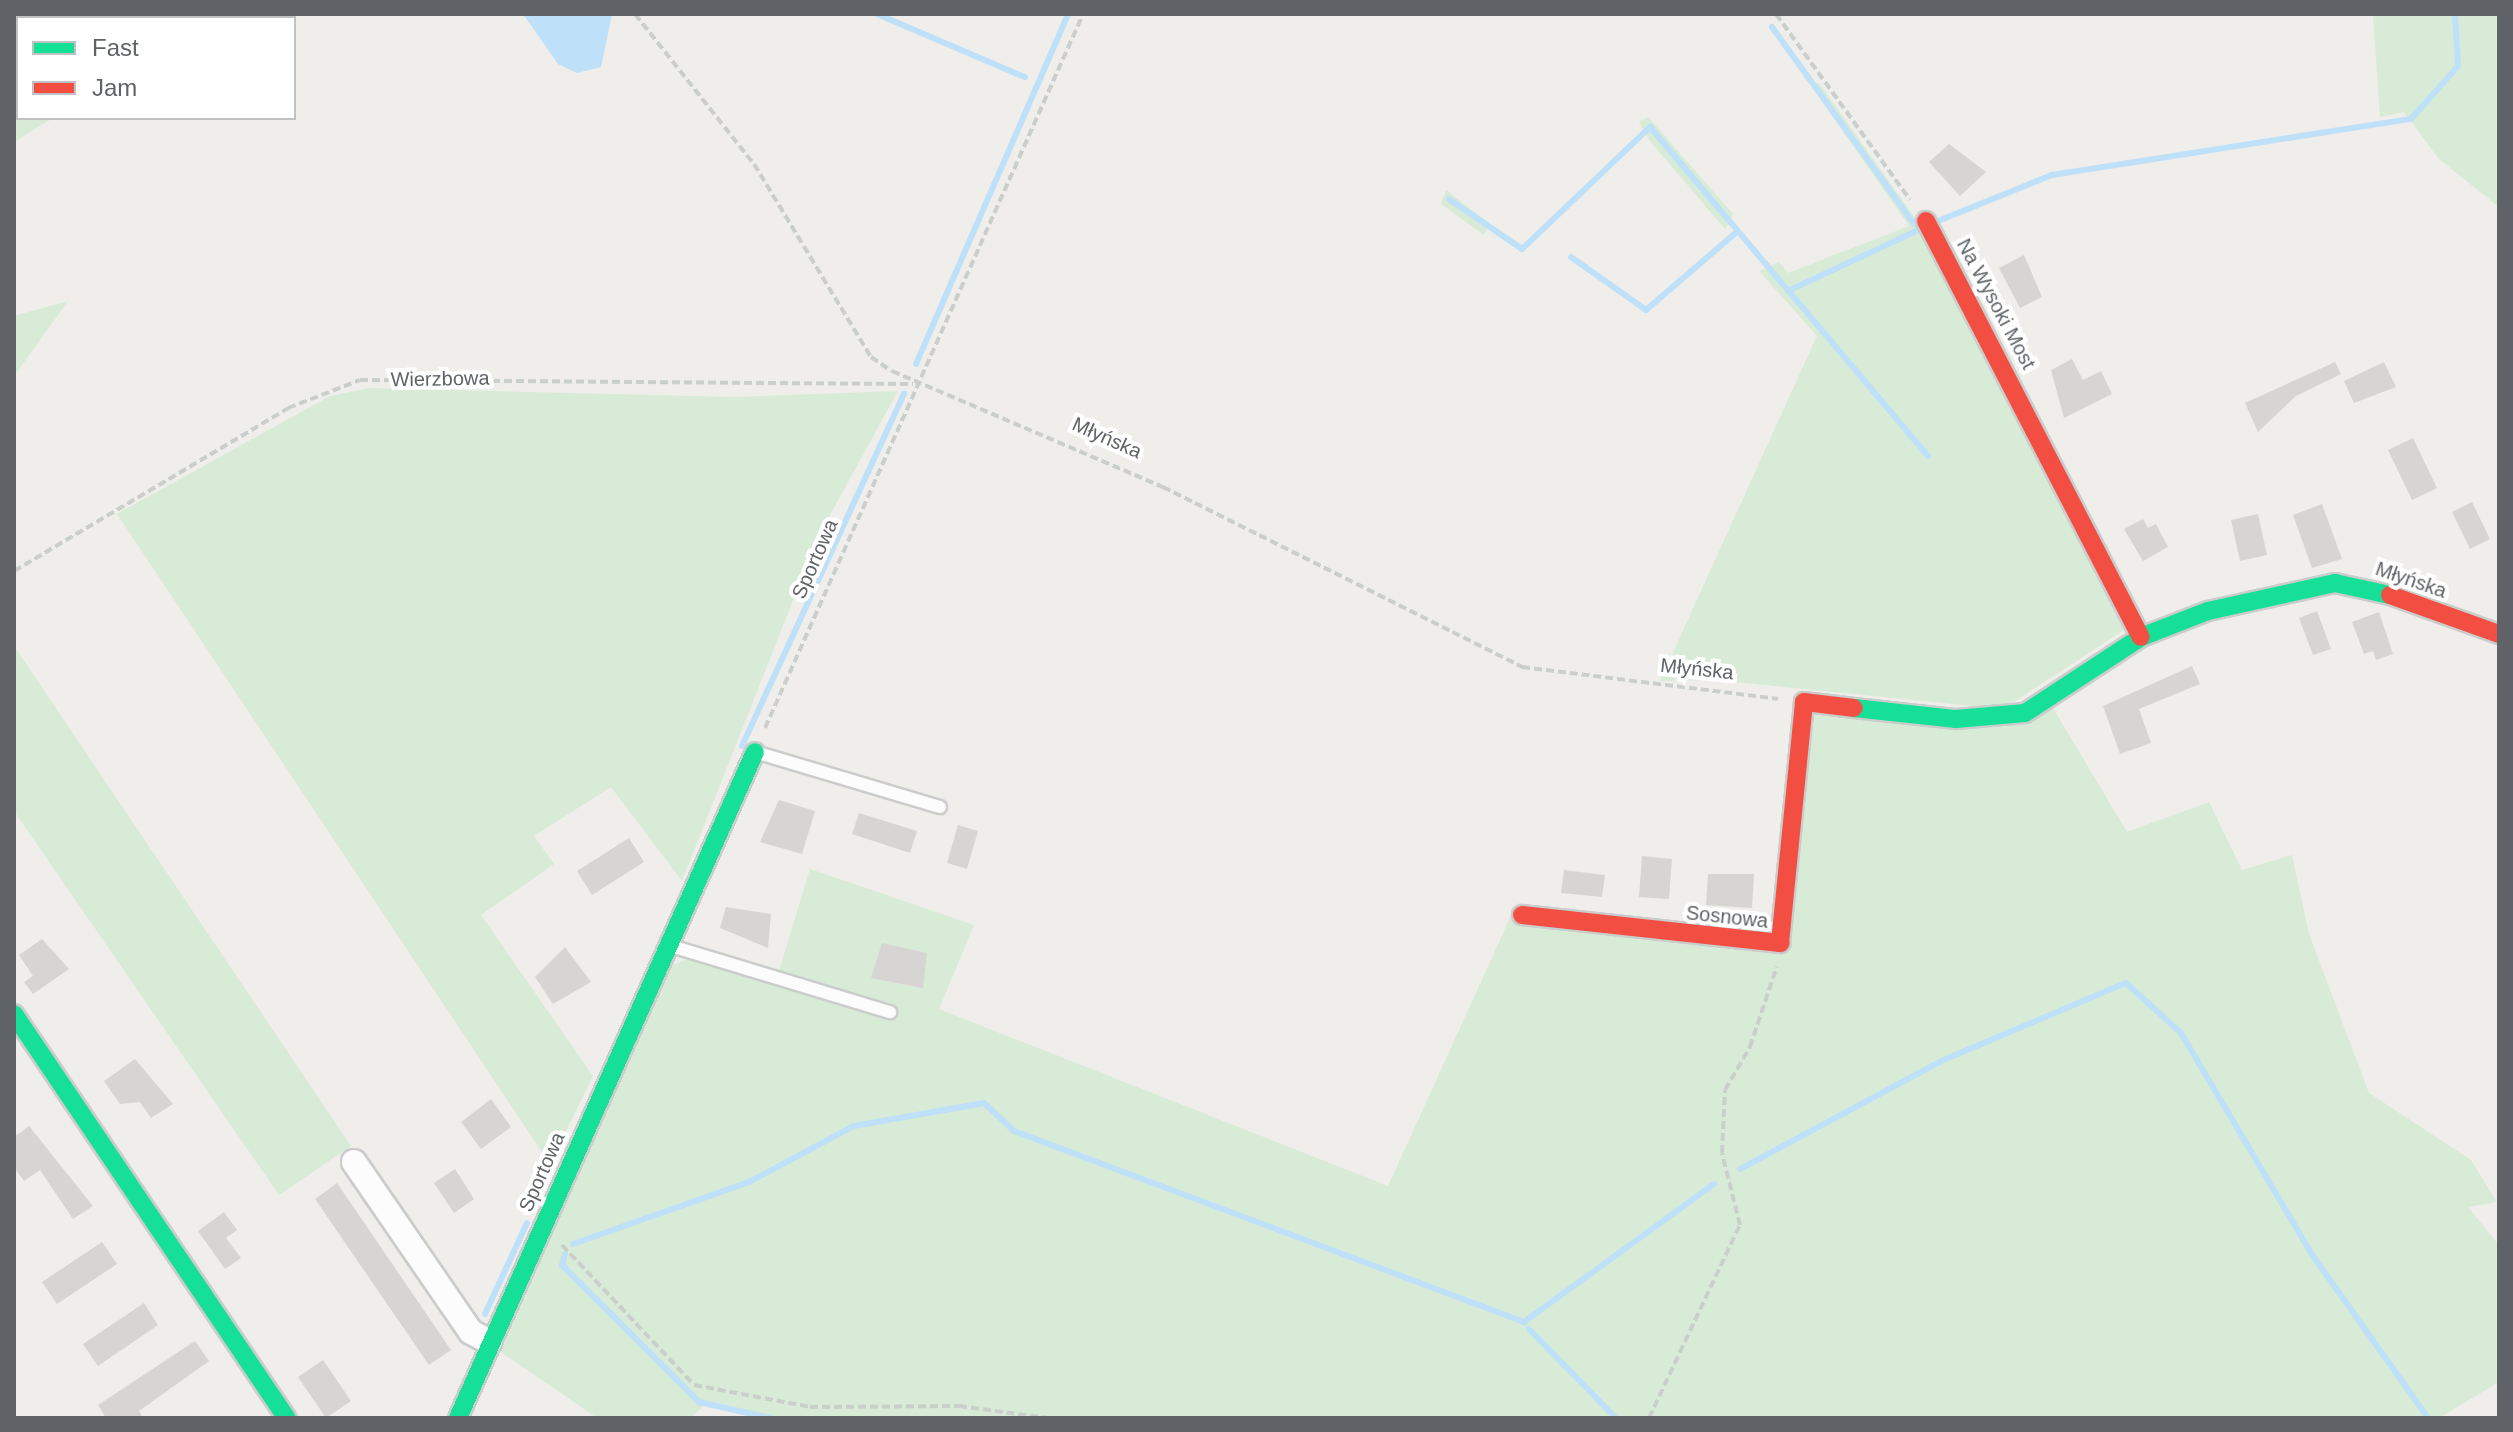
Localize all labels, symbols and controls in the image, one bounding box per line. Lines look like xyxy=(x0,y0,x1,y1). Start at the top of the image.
legend xyxy=(16,16,296,120)
text: Fast xyxy=(92,34,139,61)
text: Jam xyxy=(92,74,137,101)
street label: Na Wysoki Most xyxy=(1952,235,2040,373)
street label: Wierzbowa xyxy=(390,366,490,392)
street label: Młyńska xyxy=(1069,412,1145,464)
street label: Sportowa xyxy=(787,516,843,602)
street label: Młyńska xyxy=(2372,557,2450,603)
street label: Młyńska xyxy=(1659,653,1735,685)
street label: Sosnowa xyxy=(1685,901,1769,933)
street label: Sportowa xyxy=(514,1129,570,1215)

